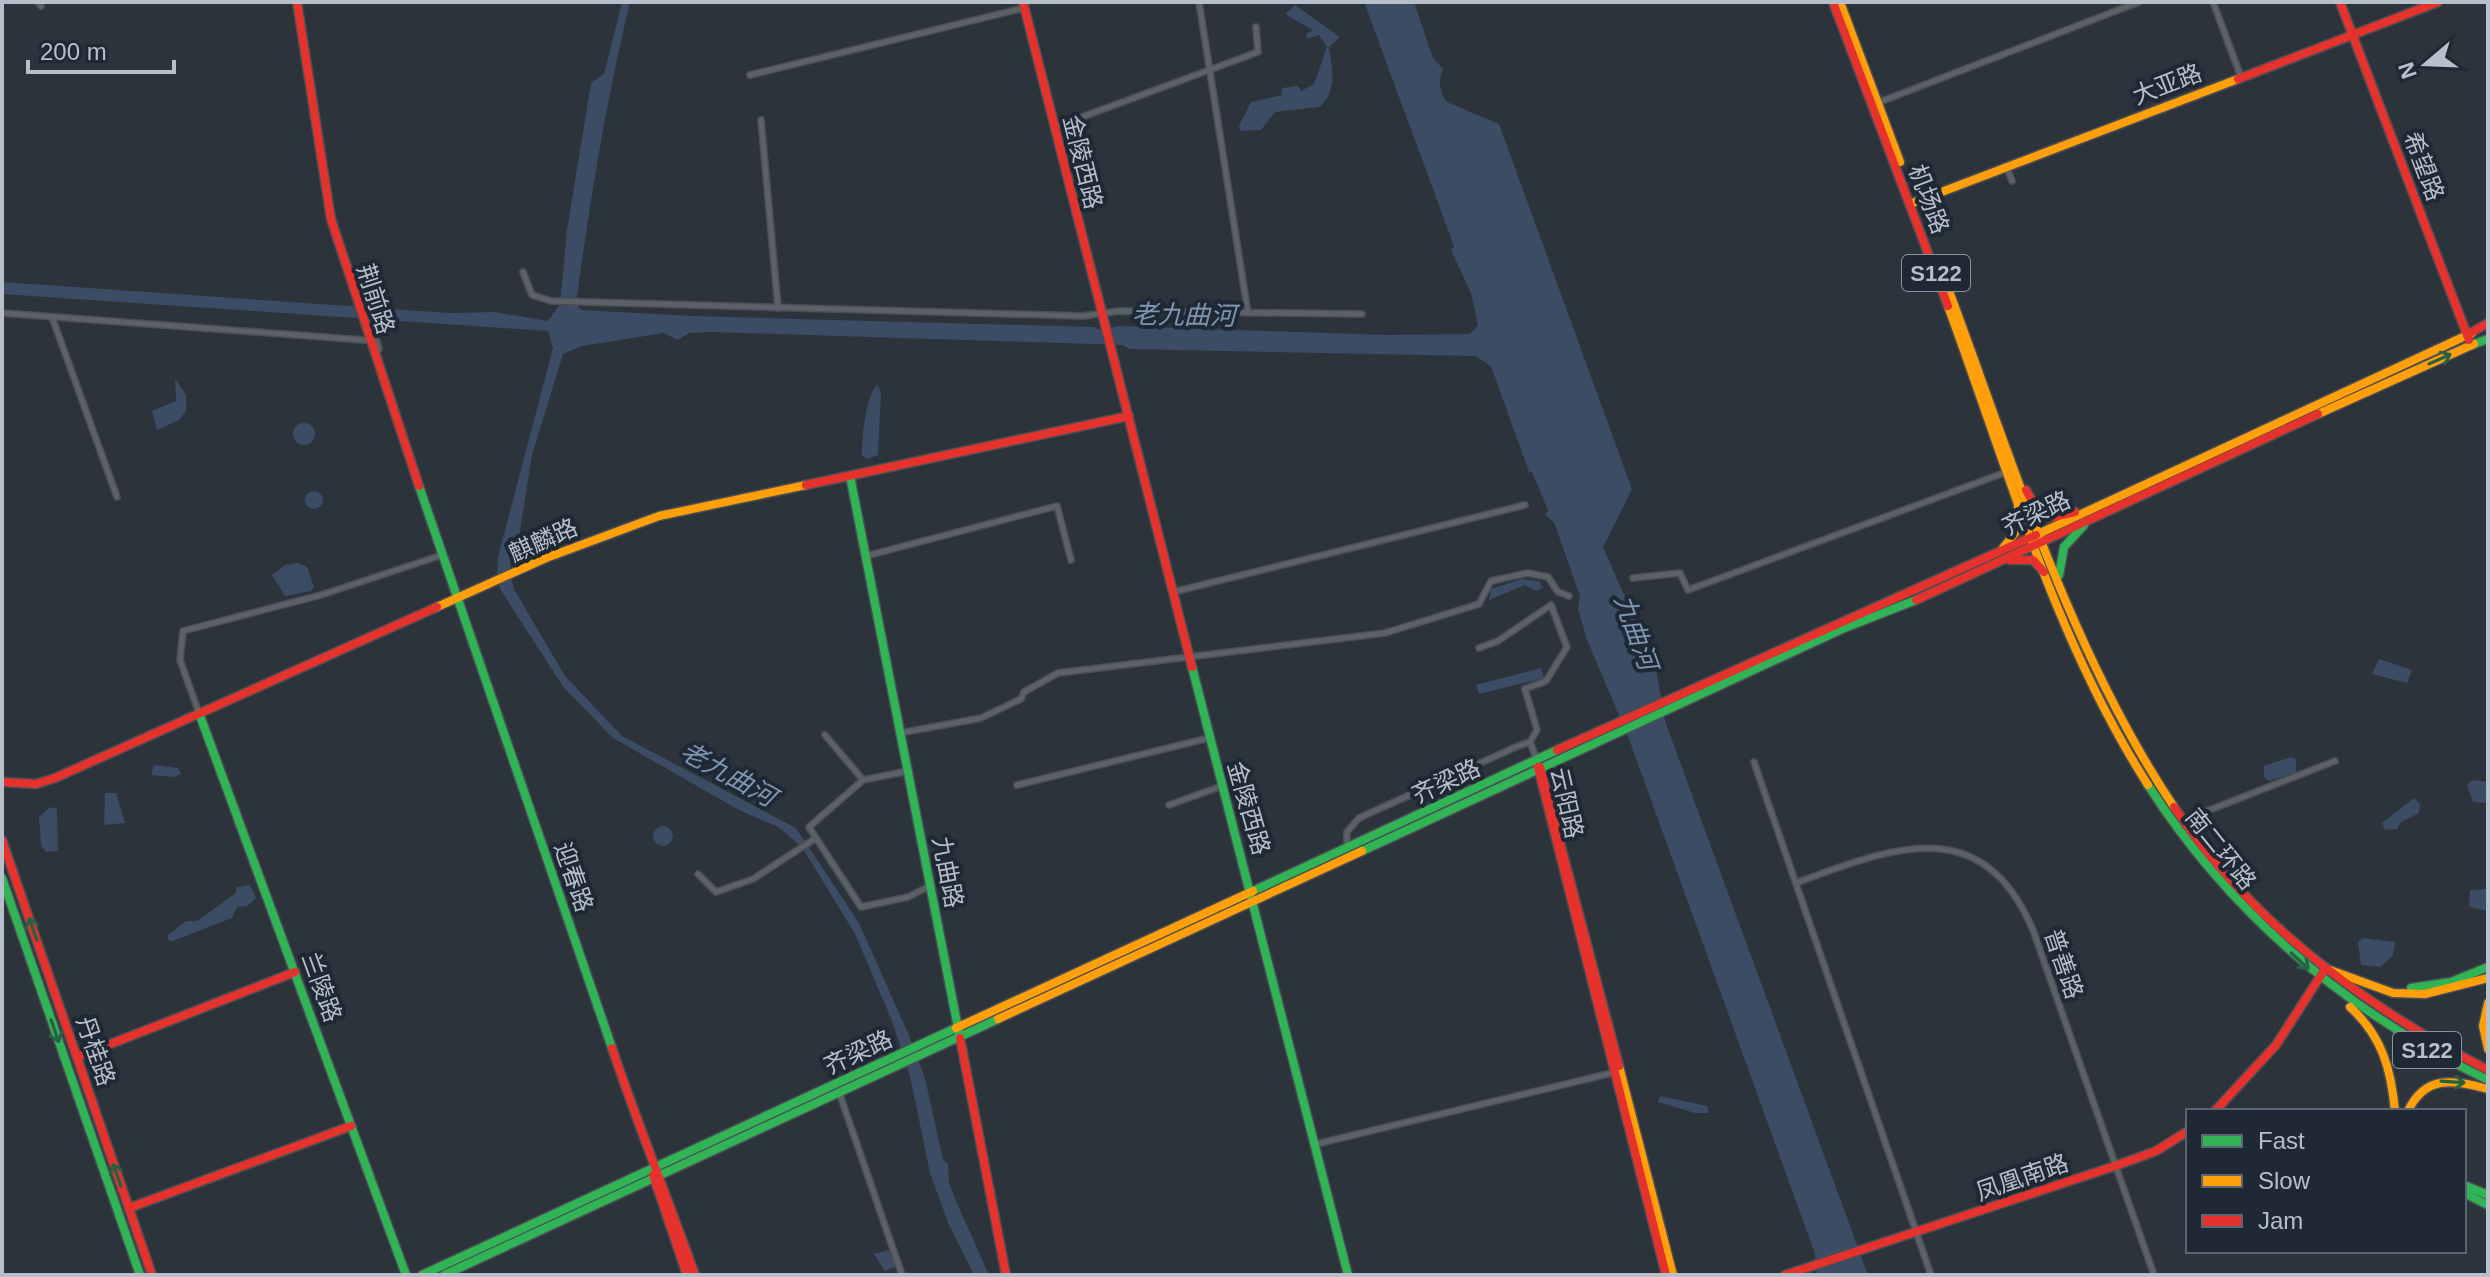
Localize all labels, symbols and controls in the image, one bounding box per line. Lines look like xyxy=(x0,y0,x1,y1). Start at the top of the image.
scale bar xyxy=(28,24,174,74)
north arrow xyxy=(2386,24,2466,104)
text: 200 m xyxy=(40,38,107,65)
street label: 大亚路 xyxy=(2129,58,2205,110)
text: N xyxy=(2393,59,2422,82)
street label: 金陵西路 xyxy=(1058,112,1108,212)
street label: 希望路 xyxy=(2398,128,2450,204)
street label: 机场路 xyxy=(1903,161,1955,237)
road number: S122 xyxy=(1902,255,1970,291)
street label: 荆前路 xyxy=(352,261,400,337)
water label: 老九曲河 xyxy=(1132,299,1241,331)
one-way arrow xyxy=(2427,351,2451,366)
street label: 齐梁路 xyxy=(1998,486,2074,540)
street label: 麒麟路 xyxy=(505,513,581,567)
water label: 九曲河 xyxy=(1609,590,1665,678)
water label: 老九曲河 xyxy=(675,736,785,815)
street label: 齐梁路 xyxy=(1408,754,1484,808)
street label: 金陵西路 xyxy=(1223,758,1275,858)
street label: 云阳路 xyxy=(1546,765,1588,841)
street label: 南二环路 xyxy=(2180,803,2262,895)
street label: 九曲路 xyxy=(928,834,968,910)
street label: 迎春路 xyxy=(550,839,598,915)
one-way arrow xyxy=(24,917,39,942)
street label: 普善路 xyxy=(2040,926,2088,1002)
street label: 兰陵路 xyxy=(297,949,347,1025)
one-way arrow xyxy=(2289,951,2309,969)
street label: 丹桂路 xyxy=(72,1013,120,1089)
one-way arrow xyxy=(49,1018,64,1043)
street label: 齐梁路 xyxy=(820,1025,896,1079)
road number: S122 xyxy=(2393,1032,2461,1068)
one-way arrow xyxy=(2440,1075,2466,1090)
legend xyxy=(2186,1109,2466,1253)
text: Fast xyxy=(2258,1127,2305,1154)
street label: 凤凰南路 xyxy=(1972,1149,2072,1205)
one-way arrow xyxy=(109,1163,124,1188)
text: Slow xyxy=(2258,1167,2311,1194)
text: Jam xyxy=(2258,1207,2303,1234)

